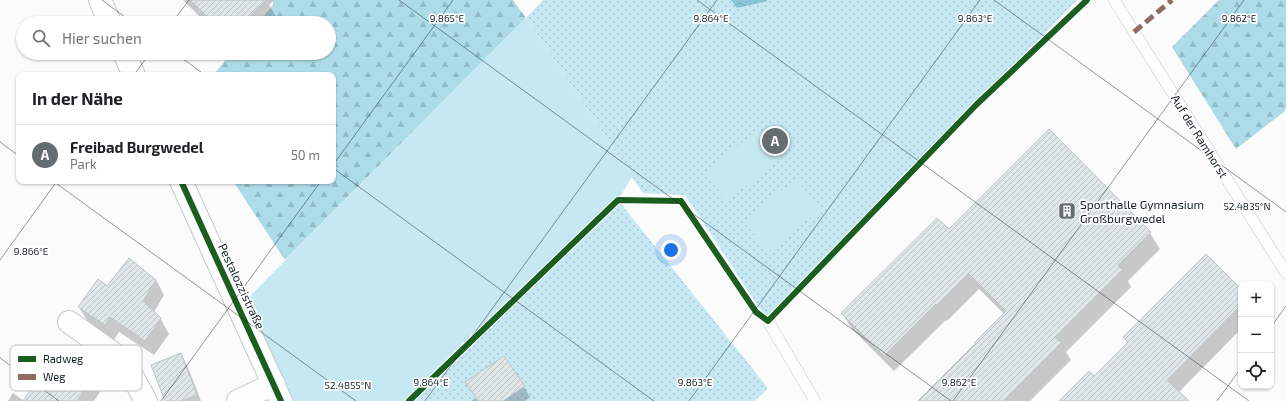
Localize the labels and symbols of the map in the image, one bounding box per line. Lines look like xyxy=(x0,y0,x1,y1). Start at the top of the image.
text: 9.865°E xyxy=(430,12,465,24)
text: 9.864°E xyxy=(693,12,729,24)
text: 9.863°E xyxy=(958,12,993,24)
text: 9.862°E xyxy=(1222,12,1257,24)
street label: Auf der Ramhorst xyxy=(1169,92,1232,181)
pin: A xyxy=(762,126,788,156)
place label: Sporthalle Gymnasium Großburgwedel xyxy=(1080,197,1204,225)
text: 52.4835°N xyxy=(1224,200,1271,212)
building icon: Sporthalle Gymnasium Großburgwedel xyxy=(1057,201,1077,221)
your location xyxy=(661,240,681,260)
street label: Pestalozzistraße xyxy=(216,241,268,331)
text: 9.866°E xyxy=(14,245,49,257)
legend xyxy=(10,345,142,391)
text: Radweg xyxy=(43,352,83,365)
text: Weg xyxy=(43,370,65,383)
text: 9.864°E xyxy=(413,376,449,388)
text: 9.863°E xyxy=(678,376,713,388)
text: 9.862°E xyxy=(942,376,977,388)
text: 52.4855°N xyxy=(325,379,371,391)

